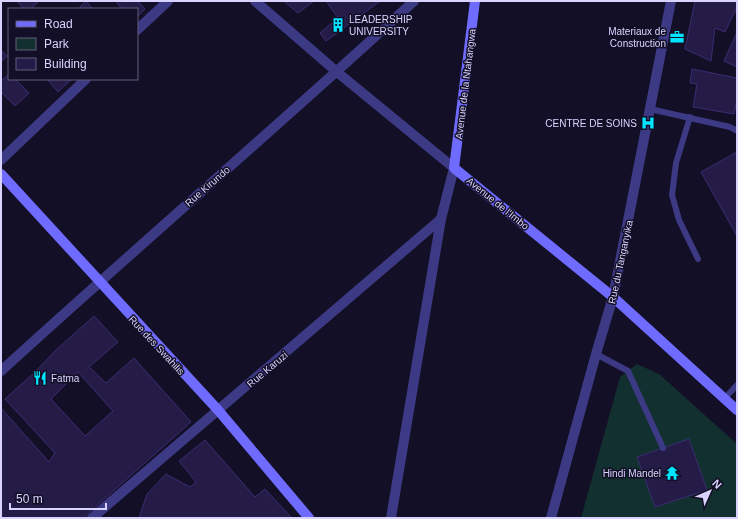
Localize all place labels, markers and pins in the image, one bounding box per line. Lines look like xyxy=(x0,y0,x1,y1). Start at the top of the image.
place label: LEADERSHIP UNIVERSITY xyxy=(349,14,413,37)
building icon: LEADERSHIP UNIVERSITY xyxy=(330,17,346,33)
place label: Materiaux de Construction xyxy=(608,26,666,49)
office icon: Materiaux de Construction xyxy=(669,29,685,45)
hospital icon: CENTRE DE SOINS xyxy=(640,115,656,131)
place label: CENTRE DE SOINS xyxy=(545,118,637,129)
restaurant icon: Fatma xyxy=(32,370,48,386)
place label: Fatma xyxy=(51,373,80,384)
temple icon: Hindi Mandel xyxy=(664,465,680,481)
place label: Hindi Mandel xyxy=(603,468,661,479)

